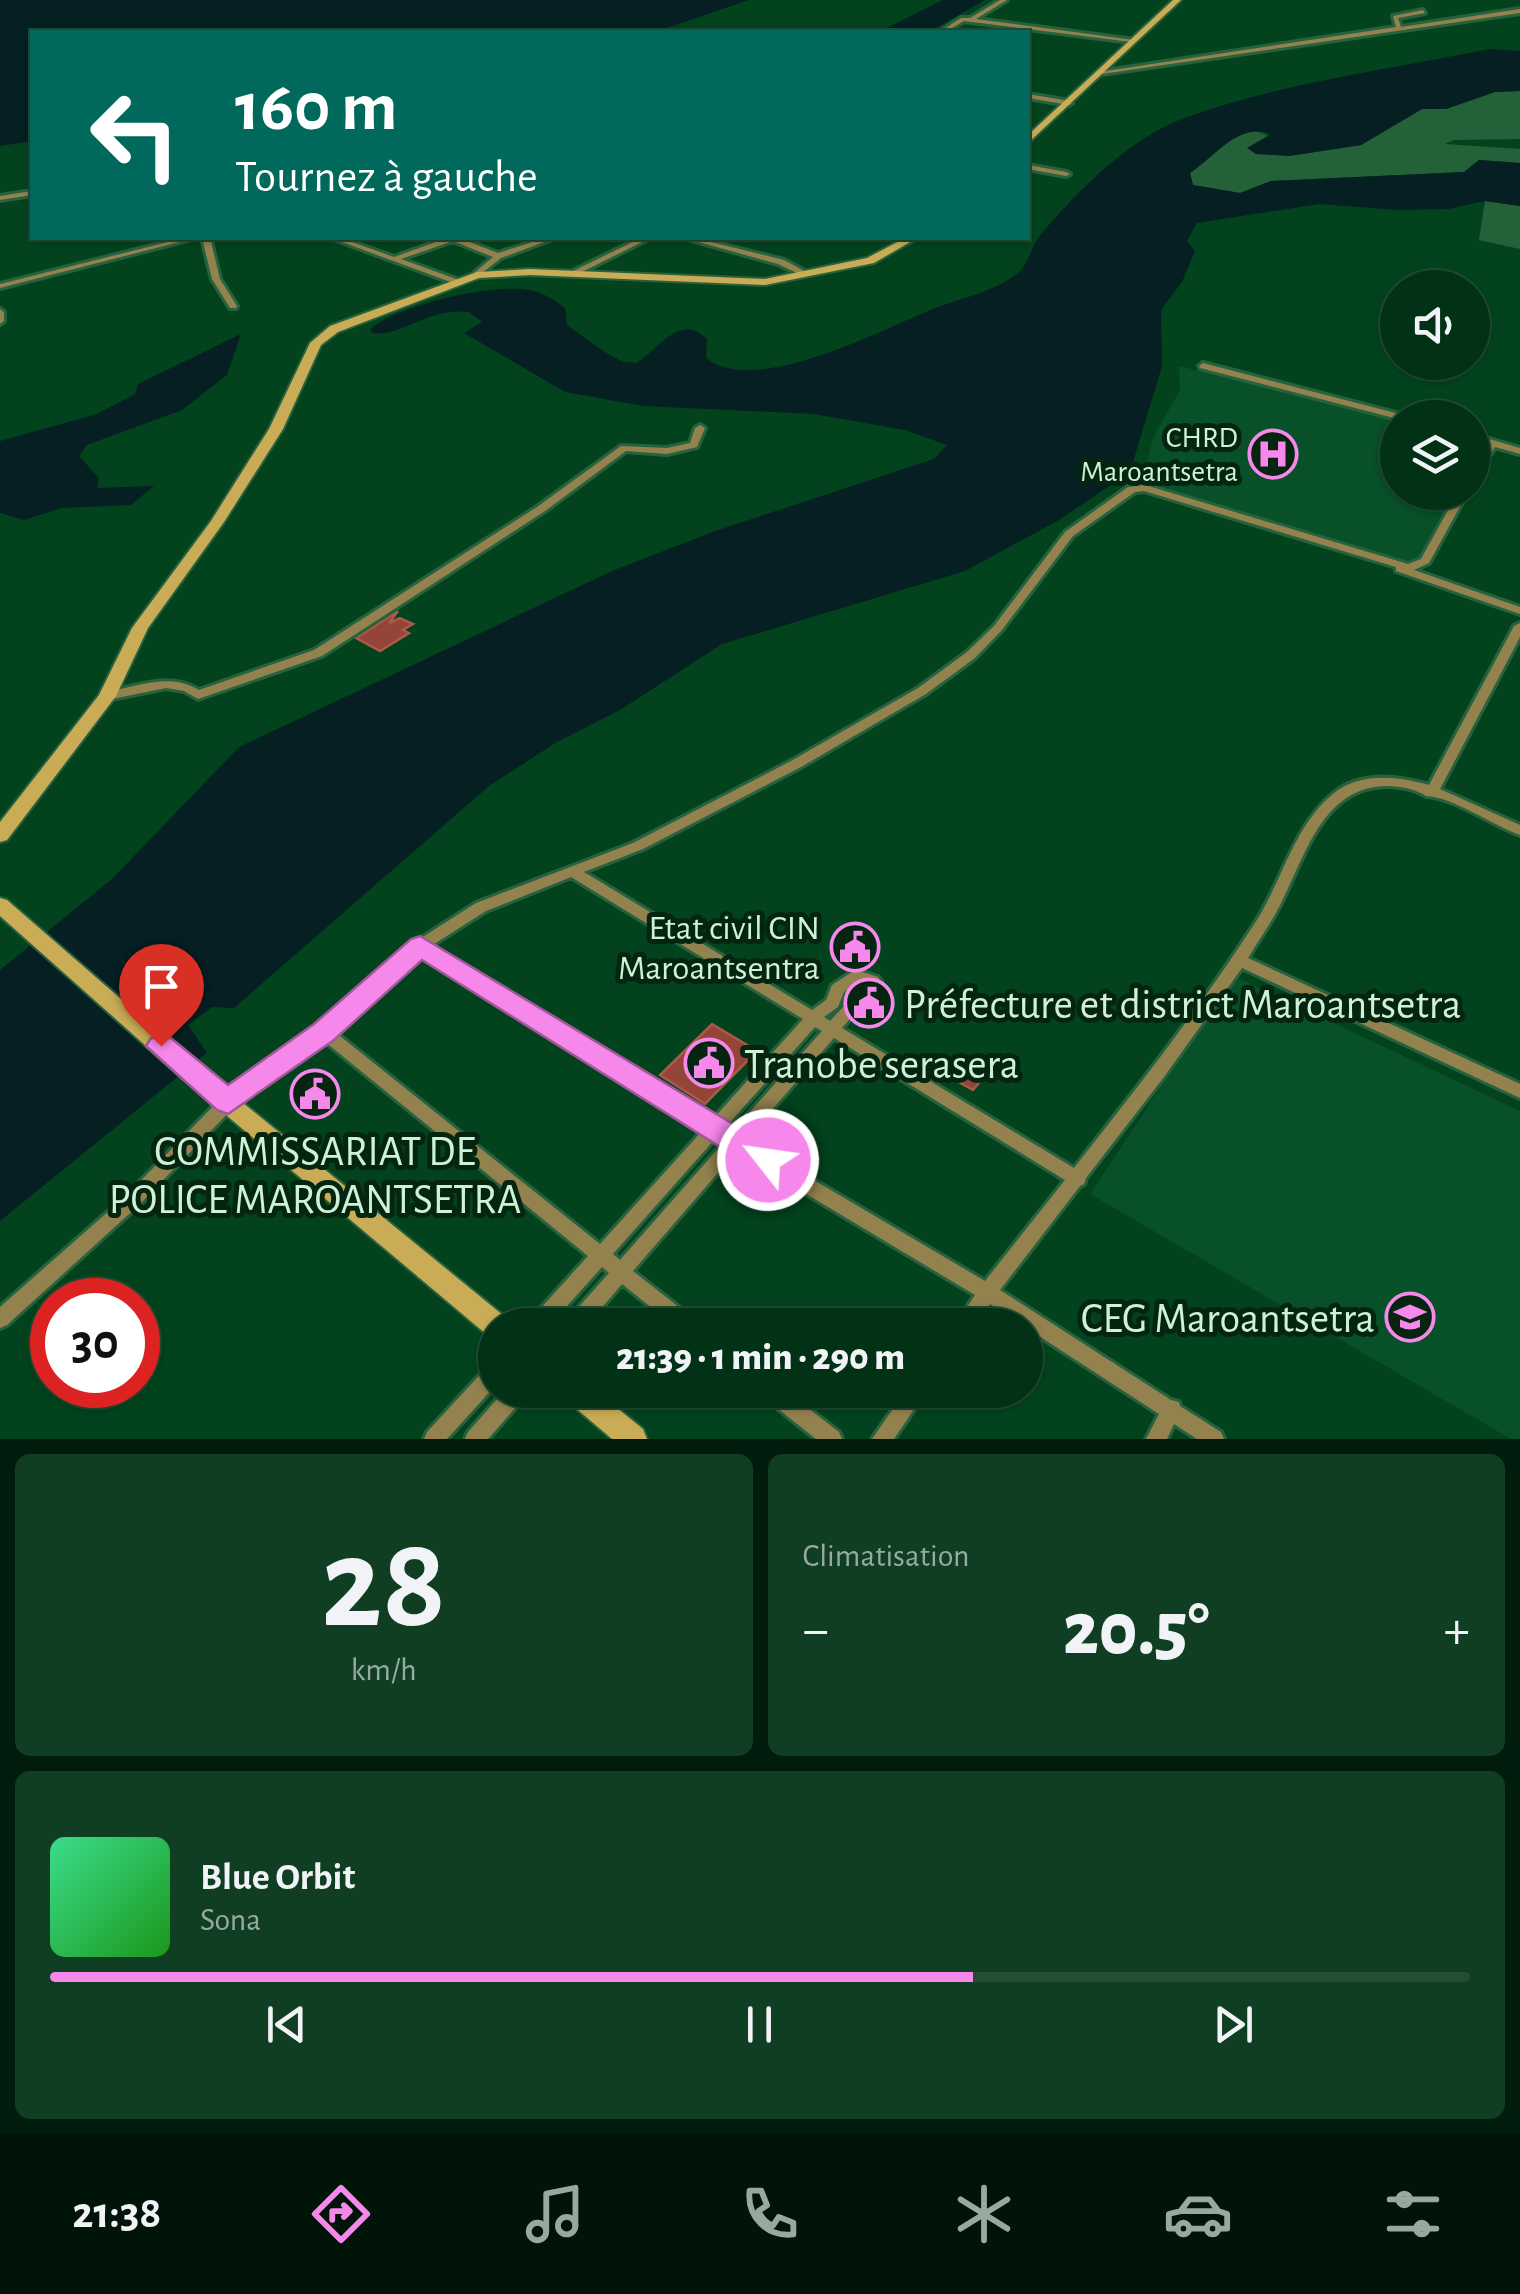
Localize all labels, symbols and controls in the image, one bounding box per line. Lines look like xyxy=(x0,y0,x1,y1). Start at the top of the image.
icon: left xyxy=(70,70,200,200)
text: 160 m xyxy=(235,73,398,143)
text: Tournez à gauche xyxy=(235,155,538,200)
map controls xyxy=(1380,270,1490,510)
button: sound xyxy=(1380,270,1490,380)
button: layers xyxy=(1380,400,1490,510)
place label: CHRD Maroantsetra xyxy=(1080,423,1238,487)
hospital icon: CHRD Maroantsetra xyxy=(1247,428,1299,480)
place label: Etat civil CIN Maroantsentra xyxy=(618,911,820,986)
public building icon: Etat civil CIN Maroantsentra xyxy=(829,921,881,973)
pin xyxy=(119,944,204,1047)
icon: arrive xyxy=(134,959,189,1014)
public building icon: Préfecture et district Maroantsetra xyxy=(843,977,895,1029)
place label: Préfecture et district Maroantsetra xyxy=(904,984,1461,1026)
public building icon: Tranobe serasera xyxy=(683,1037,735,1089)
place label: Tranobe serasera xyxy=(744,1044,1019,1086)
public building icon: COMMISSARIAT DE POLICE MAROANTSETRA xyxy=(289,1068,341,1120)
position arrow xyxy=(716,1108,820,1212)
place label: COMMISSARIAT DE POLICE MAROANTSETRA xyxy=(109,1131,521,1221)
speed limit sign: 30 xyxy=(30,1278,160,1408)
school or university icon: CEG Maroantsetra xyxy=(1384,1291,1436,1343)
place label: CEG Maroantsetra xyxy=(1081,1298,1375,1340)
text: 21:39 · 1 min · 290 m xyxy=(616,1339,905,1377)
text: 28 xyxy=(321,1521,446,1651)
text: Climatisation xyxy=(803,1540,970,1572)
text: 20.5° xyxy=(1063,1593,1210,1668)
text: − xyxy=(803,1603,829,1658)
text: + xyxy=(1444,1603,1470,1658)
text: km/h xyxy=(351,1654,417,1686)
text: Blue Orbit xyxy=(200,1859,355,1897)
text: Sona xyxy=(200,1904,261,1936)
icon: previous xyxy=(259,1997,314,2052)
icon: pause xyxy=(732,1997,787,2052)
icon: next xyxy=(1206,1997,1261,2052)
icon: directions xyxy=(306,2179,376,2249)
icon: music xyxy=(520,2179,590,2249)
icon: phone xyxy=(735,2179,805,2249)
icon: climate xyxy=(949,2179,1019,2249)
icon: car xyxy=(1163,2179,1233,2249)
icon: filters xyxy=(1378,2179,1448,2249)
text: 21:38 xyxy=(72,2191,161,2236)

